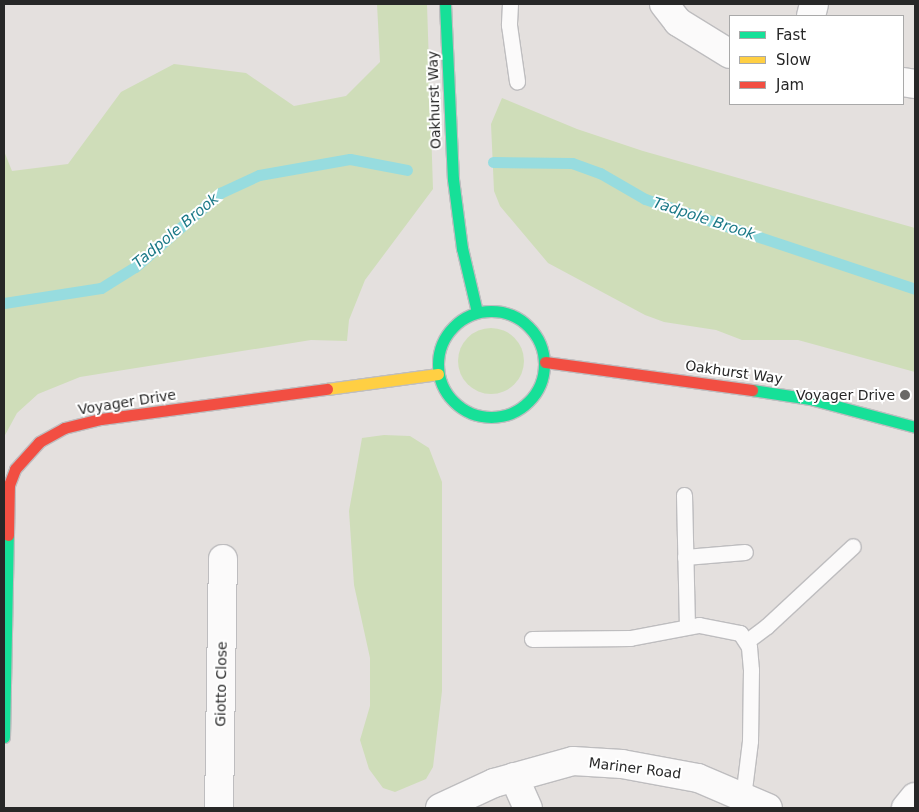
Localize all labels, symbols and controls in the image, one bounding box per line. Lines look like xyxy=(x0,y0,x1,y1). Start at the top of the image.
legend xyxy=(729,15,904,105)
text: Fast xyxy=(776,26,806,44)
street label: Oakhurst Way xyxy=(424,51,444,149)
text: Slow xyxy=(776,51,811,69)
text: Jam xyxy=(776,76,804,94)
water label: Tadpole Brook xyxy=(129,190,223,272)
water label: Tadpole Brook xyxy=(650,194,758,244)
street label: Oakhurst Way xyxy=(684,357,784,387)
street label: Voyager Drive xyxy=(77,386,177,418)
place label: Voyager Drive xyxy=(796,387,895,403)
marker: Voyager Drive xyxy=(899,389,911,401)
street label: Giotto Close xyxy=(212,641,230,727)
street label: Mariner Road xyxy=(588,754,682,782)

